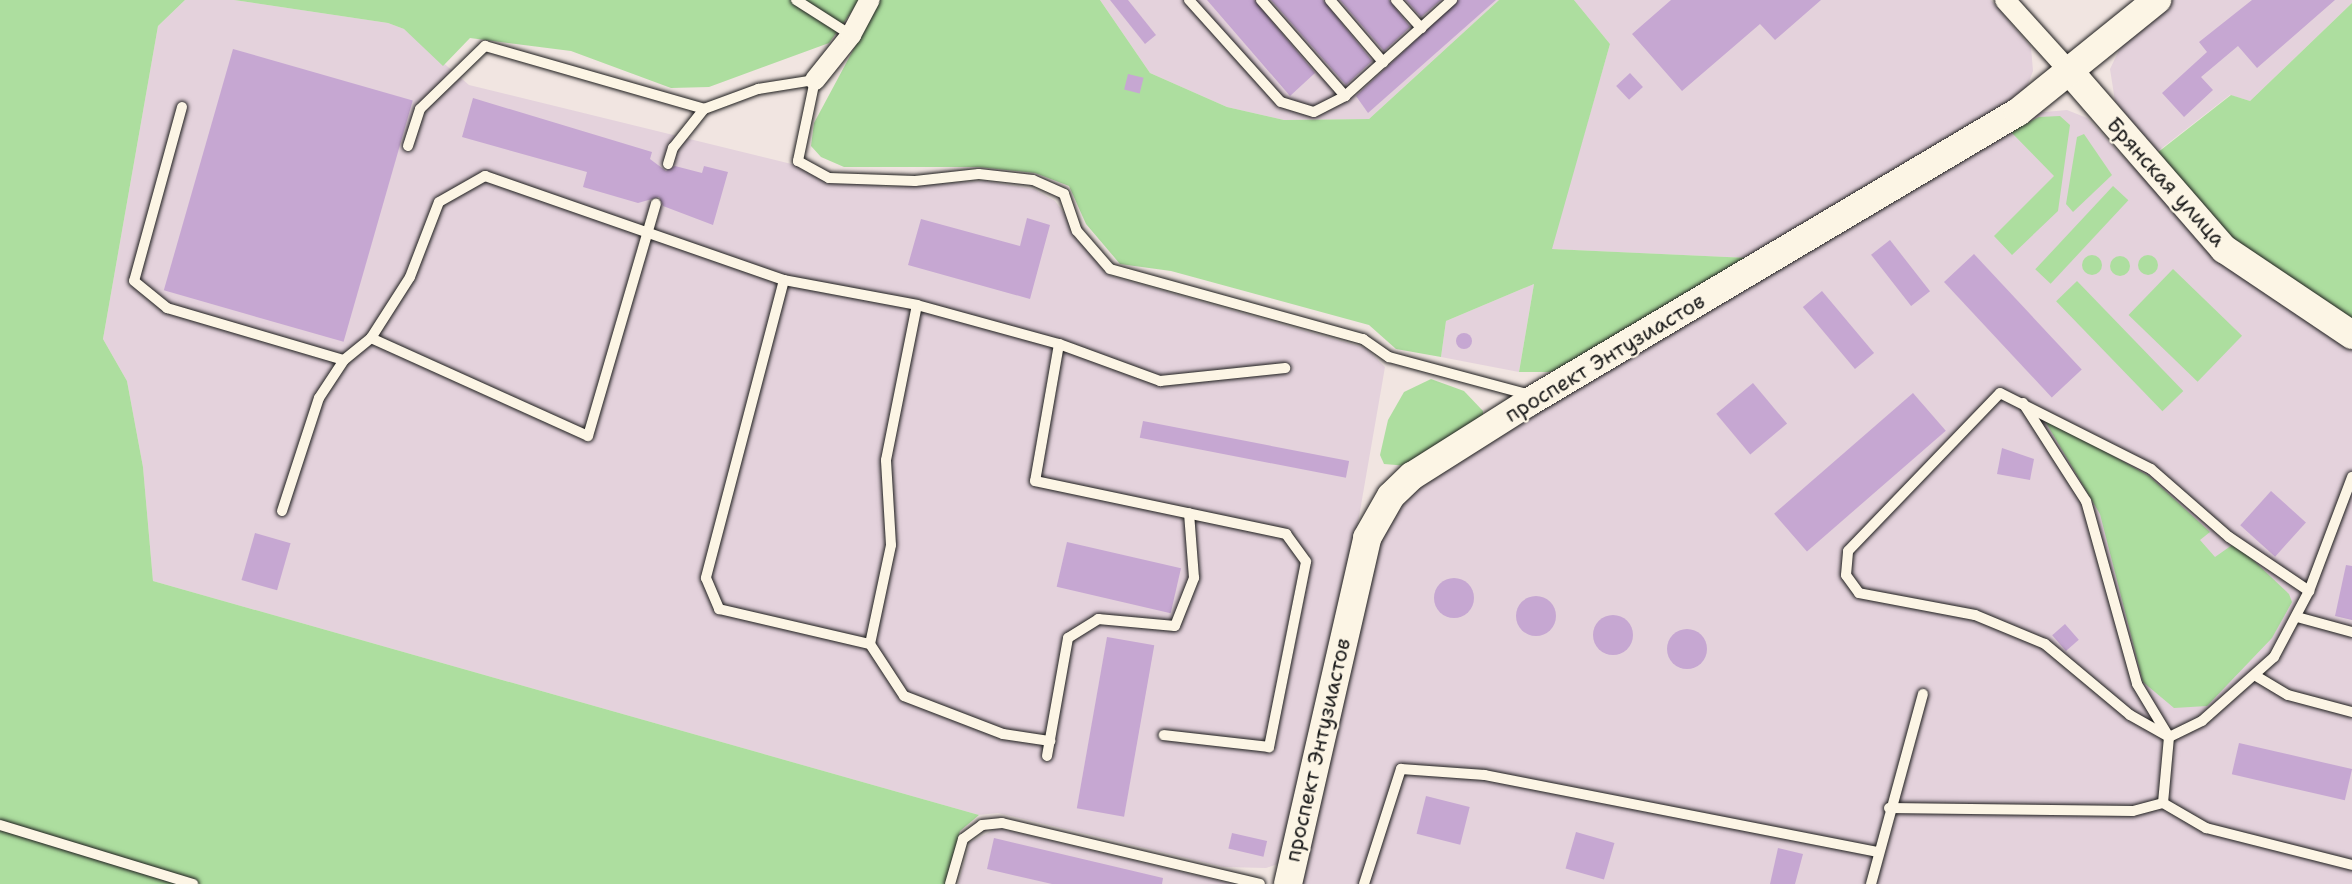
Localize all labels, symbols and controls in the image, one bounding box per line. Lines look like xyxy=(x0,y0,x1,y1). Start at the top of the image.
street label: Брянская улица xyxy=(2101,112,2231,252)
street label: проспект Энтузиастов xyxy=(1500,288,1710,428)
street label: проспект Энтузиастов xyxy=(1280,636,1356,864)

